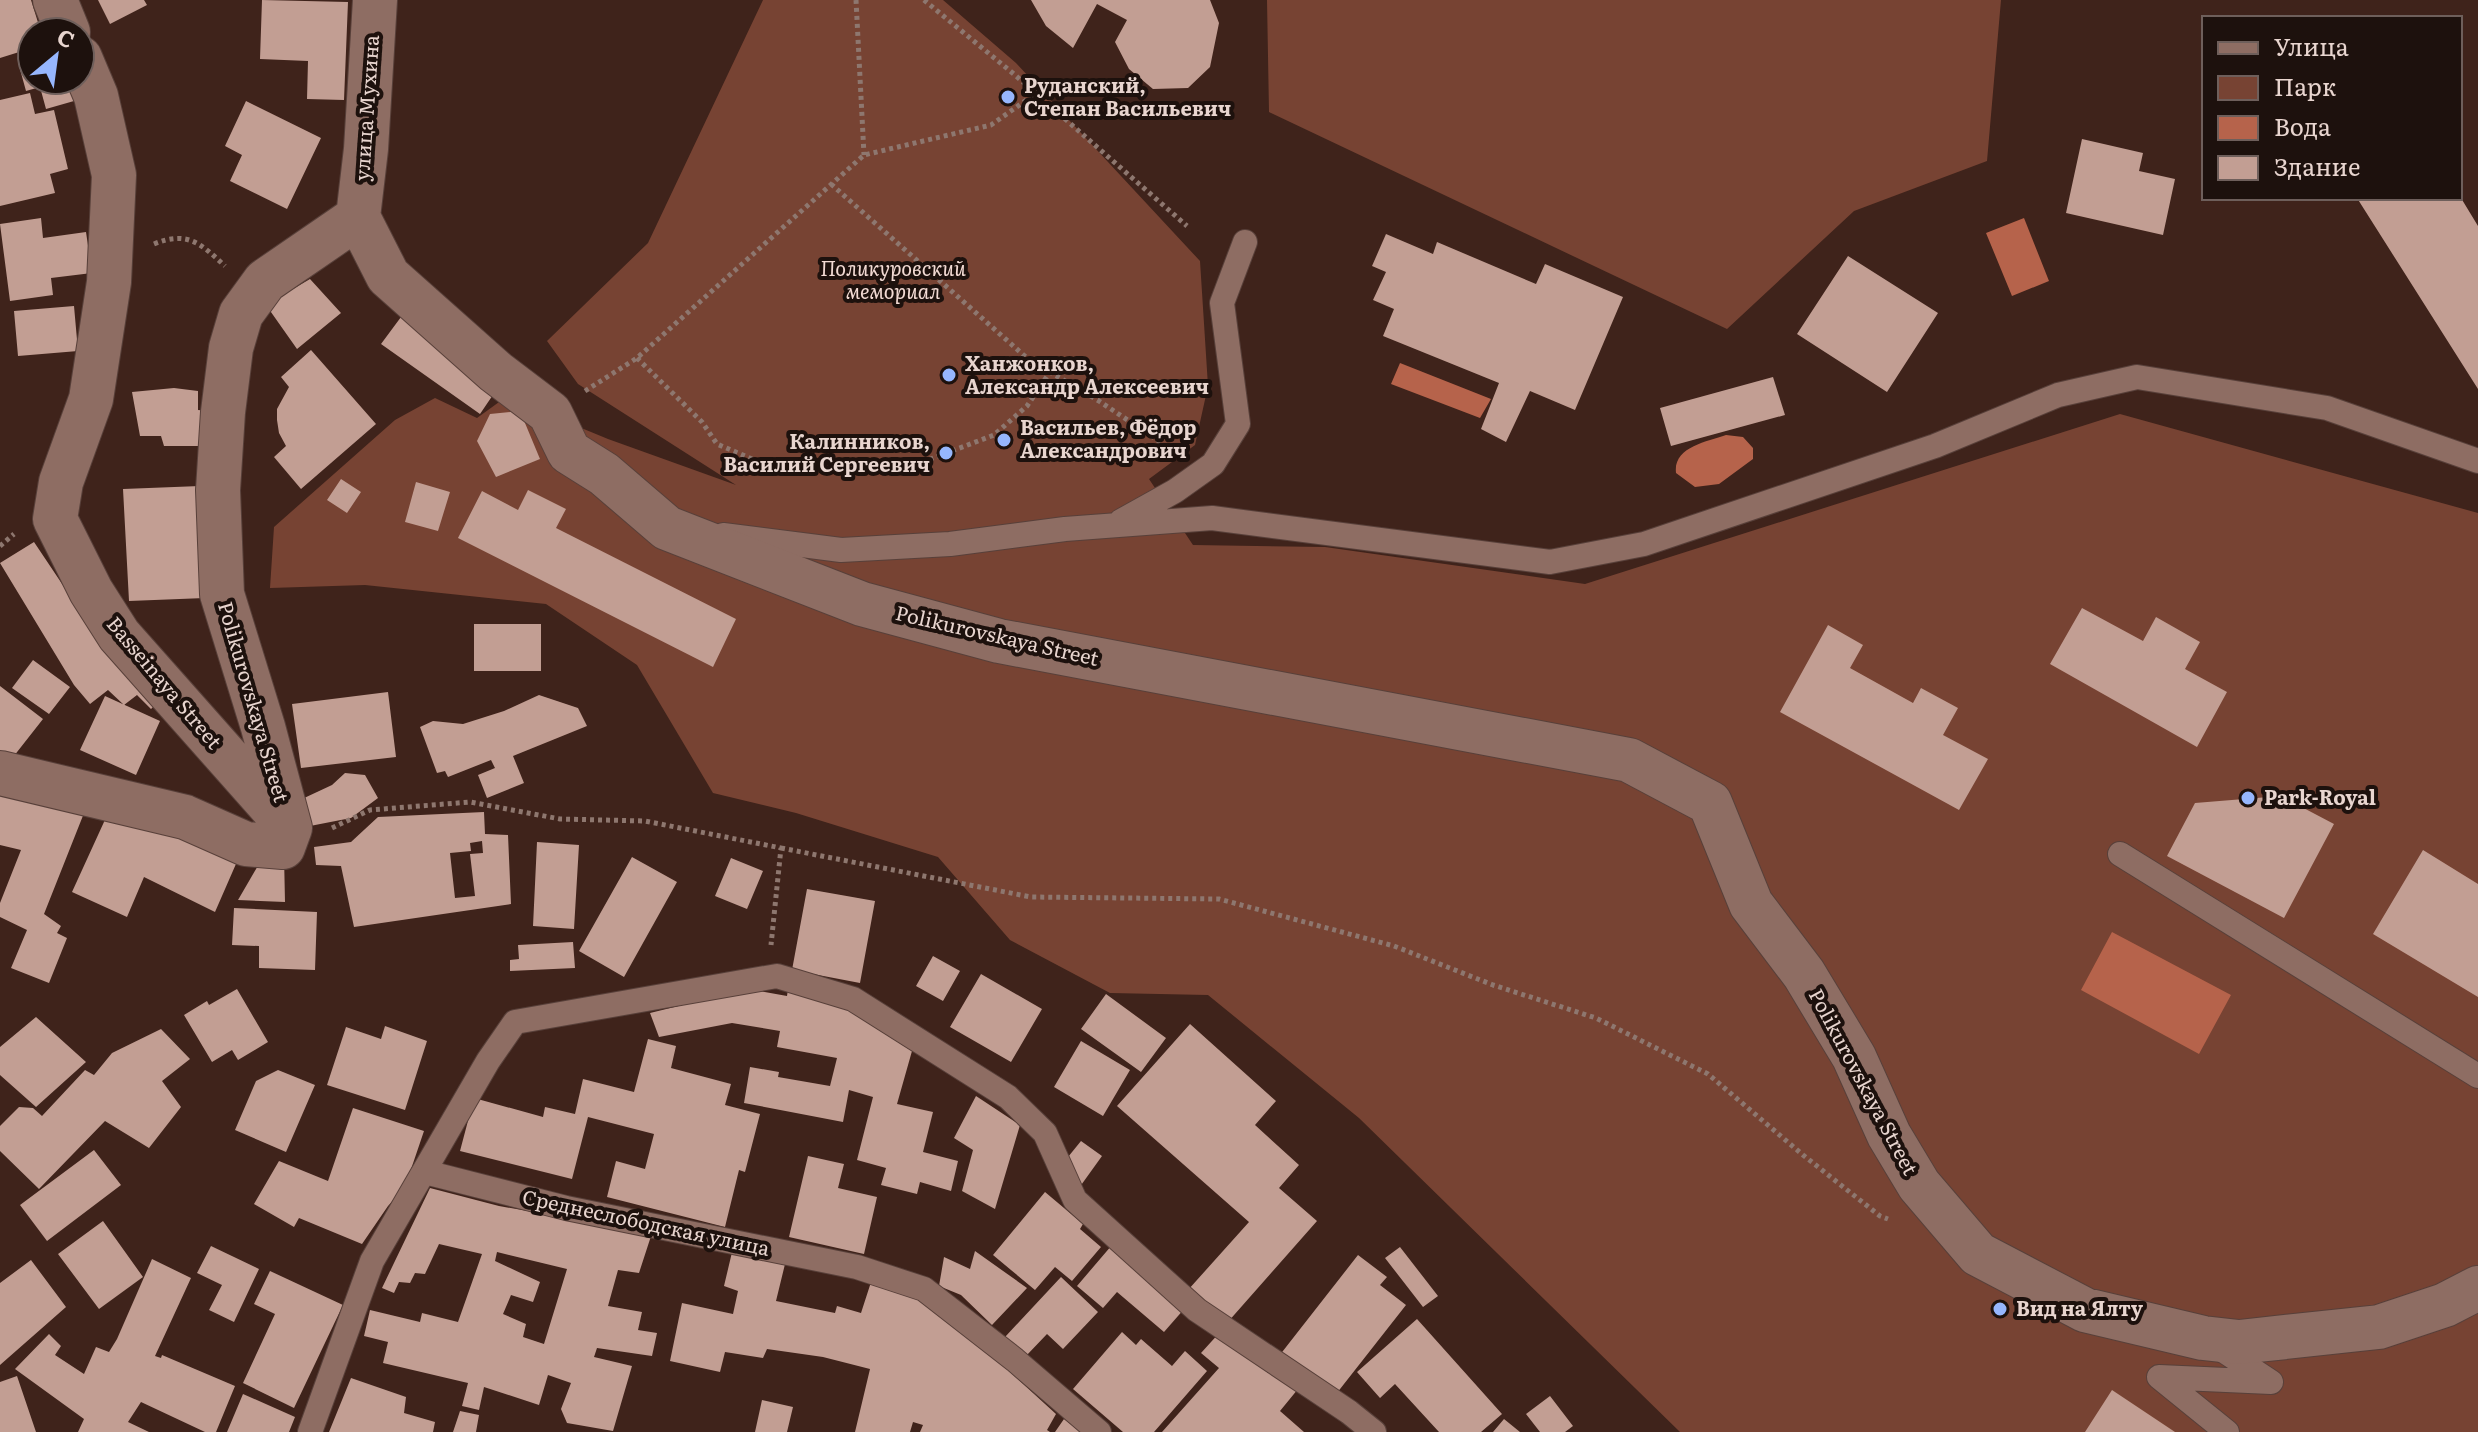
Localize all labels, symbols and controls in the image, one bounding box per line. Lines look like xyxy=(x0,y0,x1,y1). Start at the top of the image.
north arrow xyxy=(16,16,96,96)
legend xyxy=(2202,16,2462,200)
text: С xyxy=(52,19,81,55)
text: Улица xyxy=(2274,28,2349,63)
street label: улица Мухина xyxy=(345,34,385,182)
text: Парк xyxy=(2274,68,2336,103)
place label: Руданский, Степан Васильевич xyxy=(1024,69,1231,122)
marker: Руданский, Степан Васильевич xyxy=(999,88,1017,106)
text: Вода xyxy=(2274,108,2331,143)
text: Здание xyxy=(2274,148,2360,183)
park label: Поликуровский мемориал xyxy=(820,252,966,305)
place label: Ханжонков, Александр Алексеевич xyxy=(965,347,1209,400)
marker: Ханжонков, Александр Алексеевич xyxy=(940,366,958,384)
place label: Васильев, Фёдор Александрович xyxy=(1020,411,1197,464)
place label: Калинников, Василий Сергеевич xyxy=(723,425,930,478)
marker: Васильев, Фёдор Александрович xyxy=(995,431,1013,449)
marker: Калинников, Василий Сергеевич xyxy=(937,444,955,462)
street label: Polikurovskaya Street xyxy=(893,596,1102,672)
street label: Polikurovskaya Street xyxy=(212,598,298,805)
street label: Basseinaya Street xyxy=(101,609,230,755)
place label: Park-Royal xyxy=(2264,781,2376,811)
marker: Park-Royal xyxy=(2239,789,2257,807)
street label: Polikurovskaya Street xyxy=(1803,982,1927,1180)
street label: Среднеслободская улица xyxy=(520,1180,773,1262)
place label: Вид на Ялту xyxy=(2016,1292,2144,1322)
marker: Вид на Ялту xyxy=(1991,1300,2009,1318)

